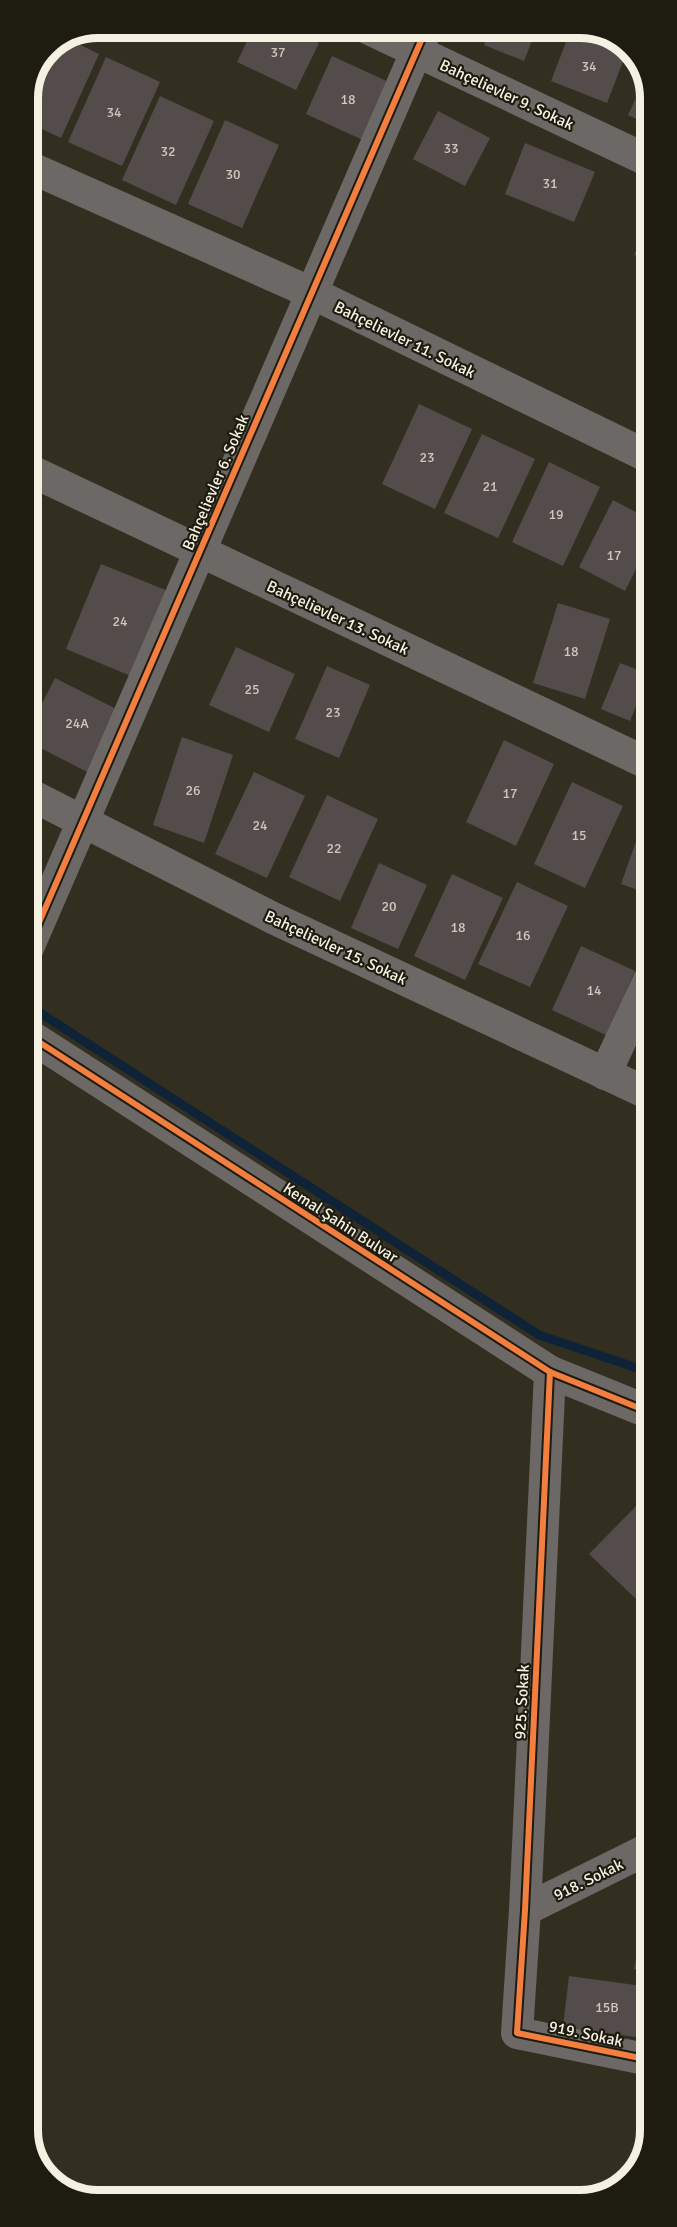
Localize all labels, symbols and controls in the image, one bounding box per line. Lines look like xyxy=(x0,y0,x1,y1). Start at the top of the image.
house number: 37 xyxy=(270,44,286,61)
street label: Bahçelievler 9. Sokak xyxy=(436,55,577,135)
house number: 34 xyxy=(581,58,597,75)
house number: 18 xyxy=(340,91,356,108)
house number: 34 xyxy=(106,104,122,121)
house number: 33 xyxy=(443,140,459,157)
house number: 32 xyxy=(160,143,176,160)
house number: 30 xyxy=(225,166,241,183)
house number: 31 xyxy=(542,175,558,192)
street label: Bahçelievler 11. Sokak xyxy=(331,297,478,383)
street label: Bahçelievler 6. Sokak xyxy=(178,411,254,553)
house number: 23 xyxy=(419,449,435,466)
house number: 21 xyxy=(482,478,498,495)
house number: 19 xyxy=(548,506,564,523)
house number: 17 xyxy=(606,547,622,564)
street label: Bahçelievler 13. Sokak xyxy=(263,576,412,660)
house number: 24 xyxy=(112,613,128,630)
house number: 18 xyxy=(563,643,579,660)
house number: 25 xyxy=(244,681,260,698)
house number: 23 xyxy=(325,704,341,721)
house number: 24A xyxy=(65,715,89,732)
house number: 26 xyxy=(185,782,201,799)
house number: 17 xyxy=(502,785,518,802)
house number: 24 xyxy=(252,817,268,834)
house number: 15 xyxy=(571,827,587,844)
house number: 22 xyxy=(326,840,342,857)
house number: 20 xyxy=(381,898,397,915)
street label: Bahçelievler 15. Sokak xyxy=(261,906,410,990)
house number: 18 xyxy=(450,919,466,936)
house number: 16 xyxy=(515,927,531,944)
house number: 14 xyxy=(586,982,602,999)
street label: Kemal Şahin Bulvar xyxy=(279,1178,402,1267)
street label: 925. Sokak xyxy=(510,1664,534,1740)
street label: 918. Sokak xyxy=(550,1854,627,1905)
house number: 15B xyxy=(595,1999,619,2016)
street label: 919. Sokak xyxy=(547,2016,625,2052)

